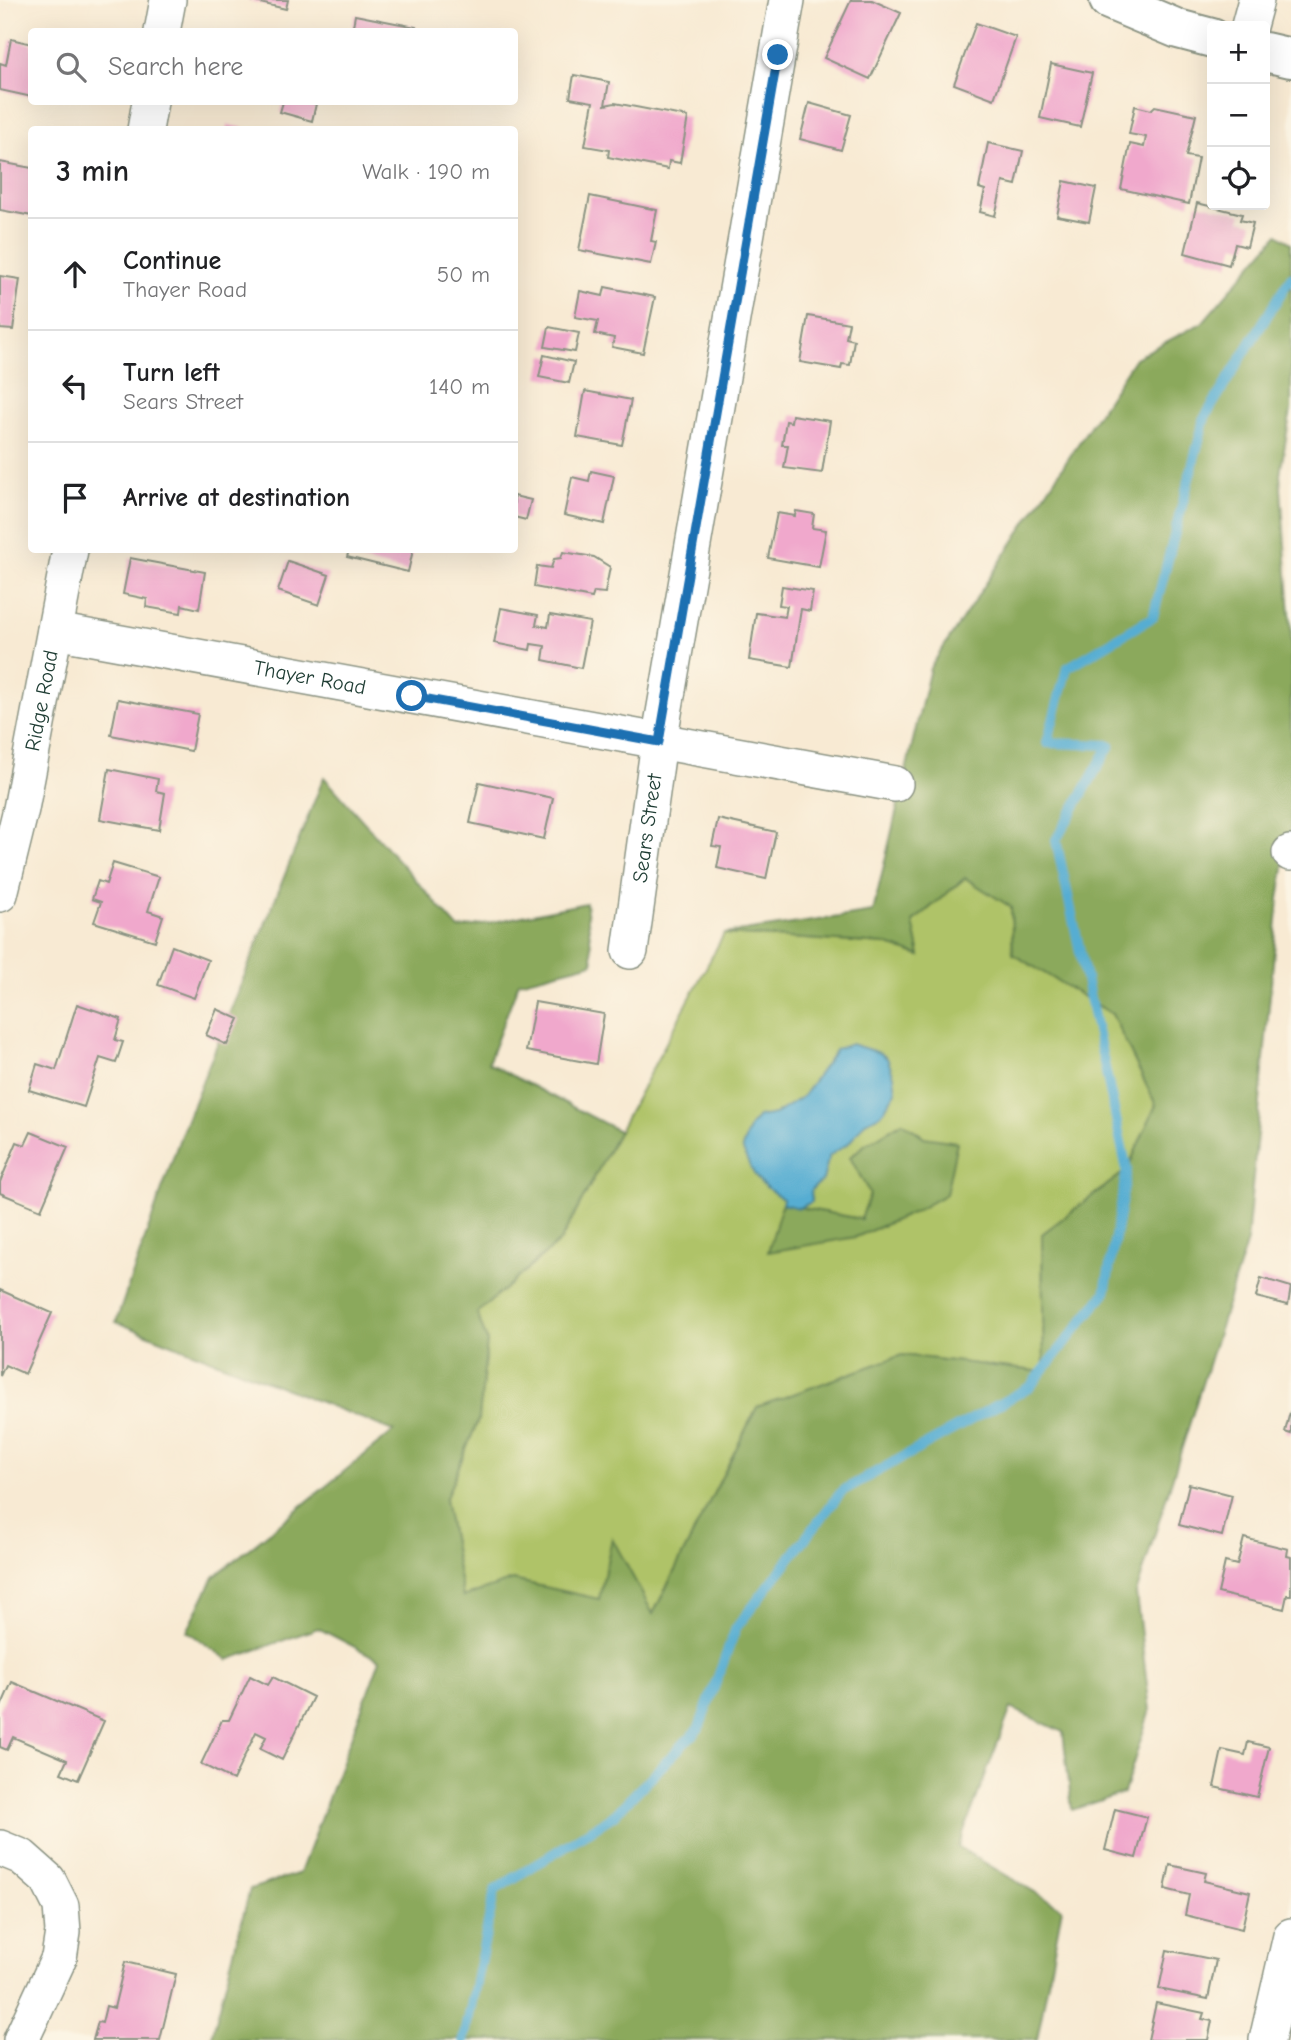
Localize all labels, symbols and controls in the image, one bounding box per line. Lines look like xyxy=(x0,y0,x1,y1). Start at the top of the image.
map controls xyxy=(1207,21,1270,210)
button: + xyxy=(1207,21,1270,84)
search box xyxy=(28,28,518,105)
route end xyxy=(762,39,793,70)
icon: search xyxy=(52,48,90,86)
text: Search here xyxy=(108,52,243,82)
button: − xyxy=(1207,84,1270,147)
button: locate xyxy=(1207,147,1270,210)
text: 3 min xyxy=(56,154,129,189)
text: Walk · 190 m xyxy=(362,158,490,185)
text: Continue xyxy=(123,246,221,276)
icon: ahead xyxy=(56,255,94,293)
text: 50 m xyxy=(437,261,490,288)
text: Thayer Road xyxy=(123,276,247,303)
text: Turn left xyxy=(123,358,220,388)
icon: left xyxy=(56,367,94,405)
text: 140 m xyxy=(429,373,490,400)
text: Sears Street xyxy=(123,388,243,415)
icon: arrive xyxy=(56,479,94,517)
text: Arrive at destination xyxy=(123,483,350,513)
street label: Ridge Road xyxy=(20,648,63,753)
street label: Thayer Road xyxy=(252,655,368,699)
route start xyxy=(396,680,427,711)
street label: Sears Street xyxy=(628,771,667,884)

